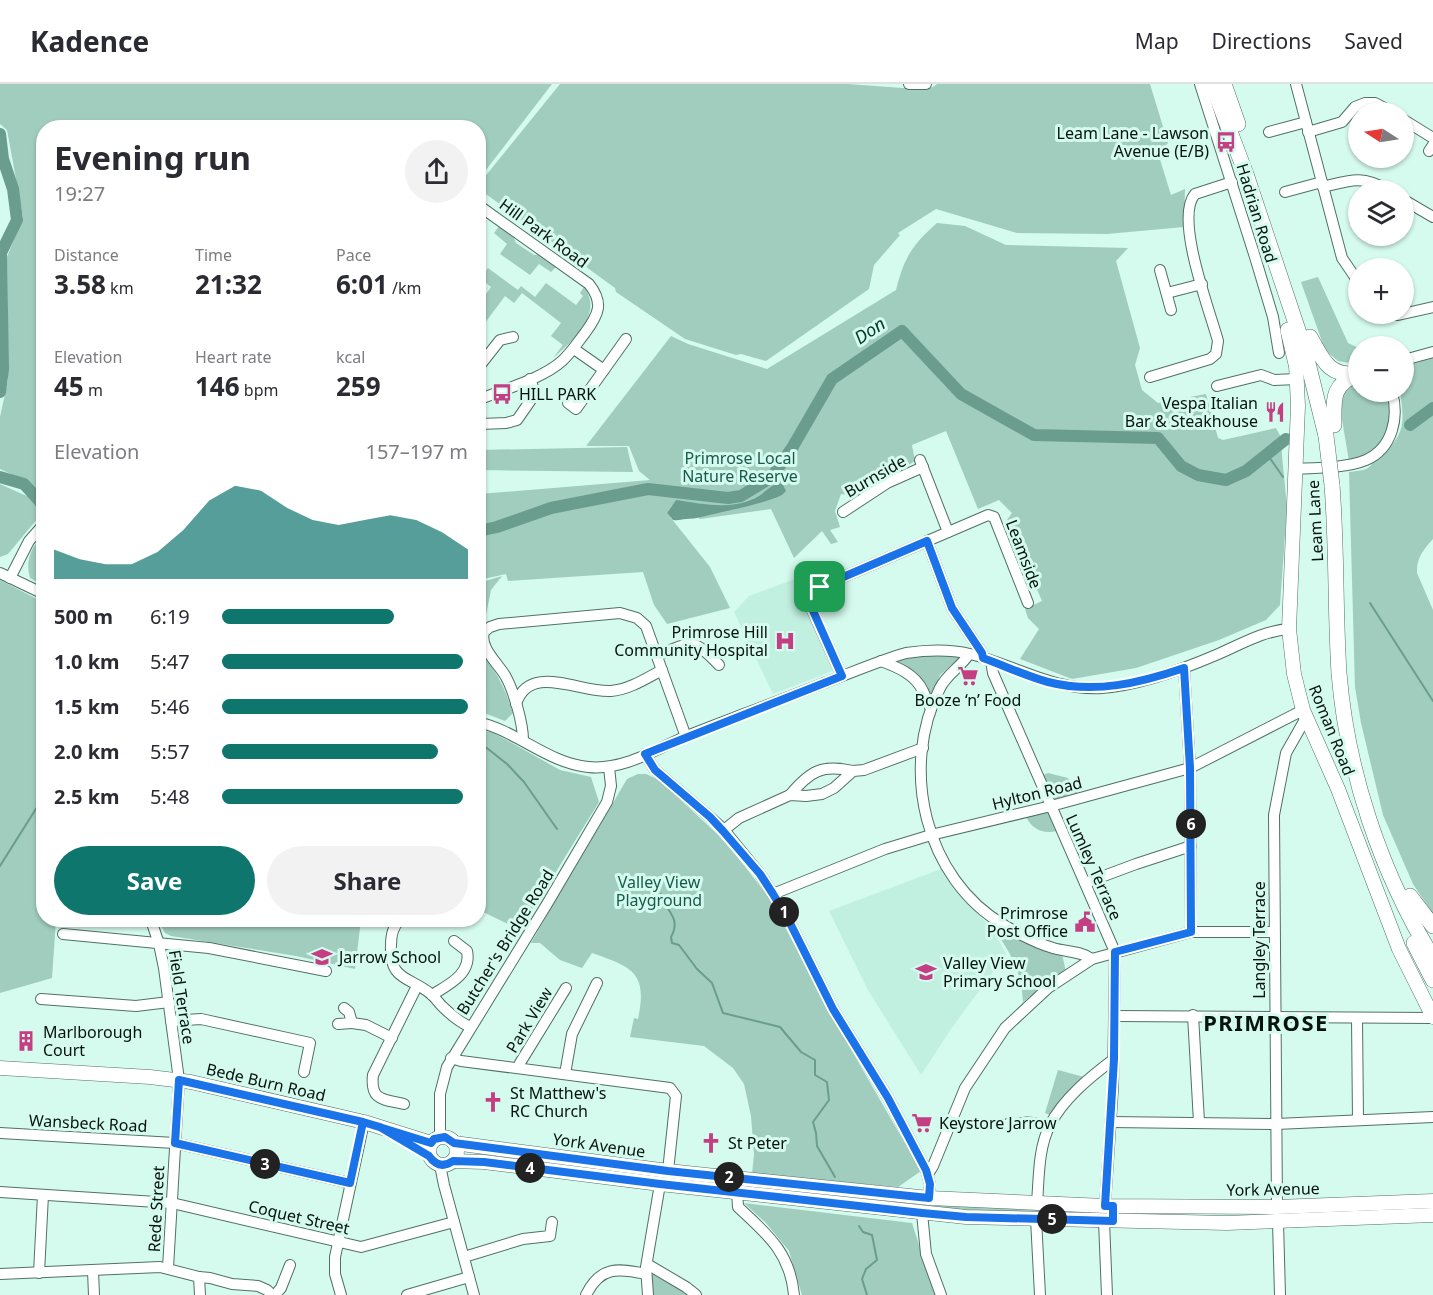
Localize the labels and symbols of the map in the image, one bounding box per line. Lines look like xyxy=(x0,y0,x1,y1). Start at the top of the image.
north arrow xyxy=(1348,102,1414,168)
place label: Leam Lane - Lawson Avenue (E/B) xyxy=(1057,122,1209,162)
bus stop icon: Leam Lane - Lawson Avenue (E/B) xyxy=(1214,130,1238,154)
street label: Hadrian Road xyxy=(1231,161,1283,265)
street label: Hill Park Road xyxy=(495,193,593,273)
water label: Don xyxy=(849,311,890,349)
bus stop icon: HILL PARK xyxy=(490,382,514,406)
place label: HILL PARK xyxy=(519,383,596,405)
place label: Vespa Italian Bar & Steakhouse xyxy=(1125,392,1258,432)
restaurant icon: Vespa Italian Bar & Steakhouse xyxy=(1263,400,1287,424)
park label: Primrose Local Nature Reserve xyxy=(682,447,798,487)
street label: Burnside xyxy=(840,450,910,502)
street label: Leam Lane xyxy=(1302,480,1328,562)
street label: Leamside xyxy=(1001,516,1047,592)
pin xyxy=(794,561,845,612)
place label: Primrose Hill Community Hospital xyxy=(614,621,768,661)
hospital icon: Primrose Hill Community Hospital xyxy=(773,629,797,653)
supermarket icon: Booze ‘n’ Food xyxy=(956,664,980,688)
street label: Roman Road xyxy=(1304,681,1360,779)
place label: Booze ‘n’ Food xyxy=(915,689,1021,711)
street label: Hylton Road xyxy=(990,771,1084,815)
pin: 6 xyxy=(1176,809,1206,839)
street label: Lumley Terrace xyxy=(1061,811,1127,923)
street label: Butcher's Bridge Road xyxy=(451,865,559,1019)
park label: Valley View Playground xyxy=(616,871,702,911)
street label: Langley Terrace xyxy=(1248,881,1270,999)
pin: 1 xyxy=(769,897,799,927)
place label: Primrose Post Office xyxy=(987,902,1068,942)
public building icon: Primrose Post Office xyxy=(1073,910,1097,934)
school or university icon: Jarrow School xyxy=(310,945,334,969)
place label: Jarrow School xyxy=(337,946,441,968)
street label: Field Terrace xyxy=(164,948,200,1046)
place label: Valley View Primary School xyxy=(943,952,1056,992)
school or university icon: Valley View Primary School xyxy=(914,960,938,984)
street label: Park View xyxy=(501,983,557,1057)
district label: PRIMROSE xyxy=(1203,1007,1329,1037)
place label: Marlborough Court xyxy=(43,1021,142,1061)
building icon: Marlborough Court xyxy=(14,1029,38,1053)
street label: Bede Burn Road xyxy=(204,1058,328,1106)
place label: St Matthew's RC Church xyxy=(510,1082,606,1122)
church icon: St Matthew's RC Church xyxy=(481,1090,505,1114)
street label: Wansbeck Road xyxy=(28,1109,148,1137)
supermarket icon: Keystore Jarrow xyxy=(910,1111,934,1135)
place label: Keystore Jarrow xyxy=(939,1112,1057,1134)
street label: York Avenue xyxy=(551,1128,647,1162)
church icon: St Peter xyxy=(699,1131,723,1155)
place label: St Peter xyxy=(728,1132,787,1154)
pin: 3 xyxy=(250,1149,280,1179)
pin: 4 xyxy=(515,1153,545,1183)
pin: 2 xyxy=(714,1162,744,1192)
street label: Rede Street xyxy=(143,1165,169,1253)
street label: York Avenue xyxy=(1226,1177,1320,1201)
street label: Coquet Street xyxy=(246,1195,352,1239)
pin: 5 xyxy=(1037,1204,1067,1234)

